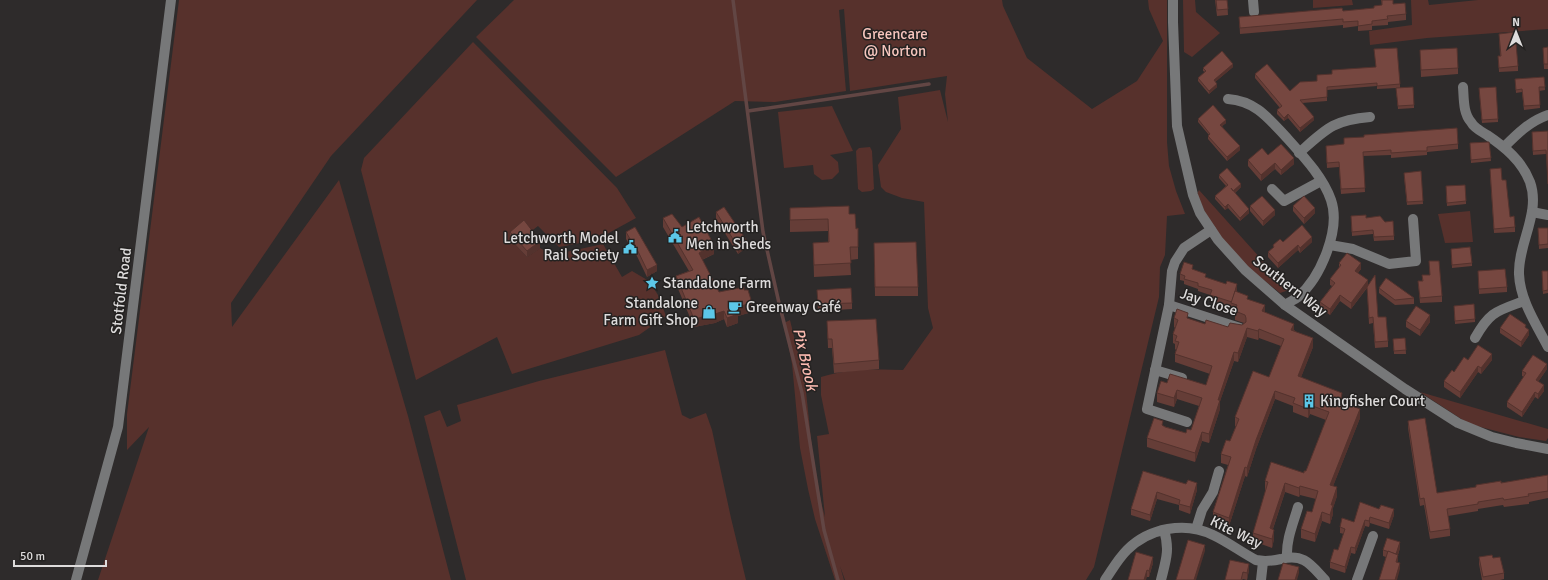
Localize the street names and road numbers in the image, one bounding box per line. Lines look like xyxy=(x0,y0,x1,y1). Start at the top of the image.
street label: Stotfold Road xyxy=(107,247,135,335)
street label: Southern Way xyxy=(1249,252,1331,320)
street label: Jay Close xyxy=(1178,284,1240,320)
street label: Kite Way xyxy=(1207,512,1265,552)

